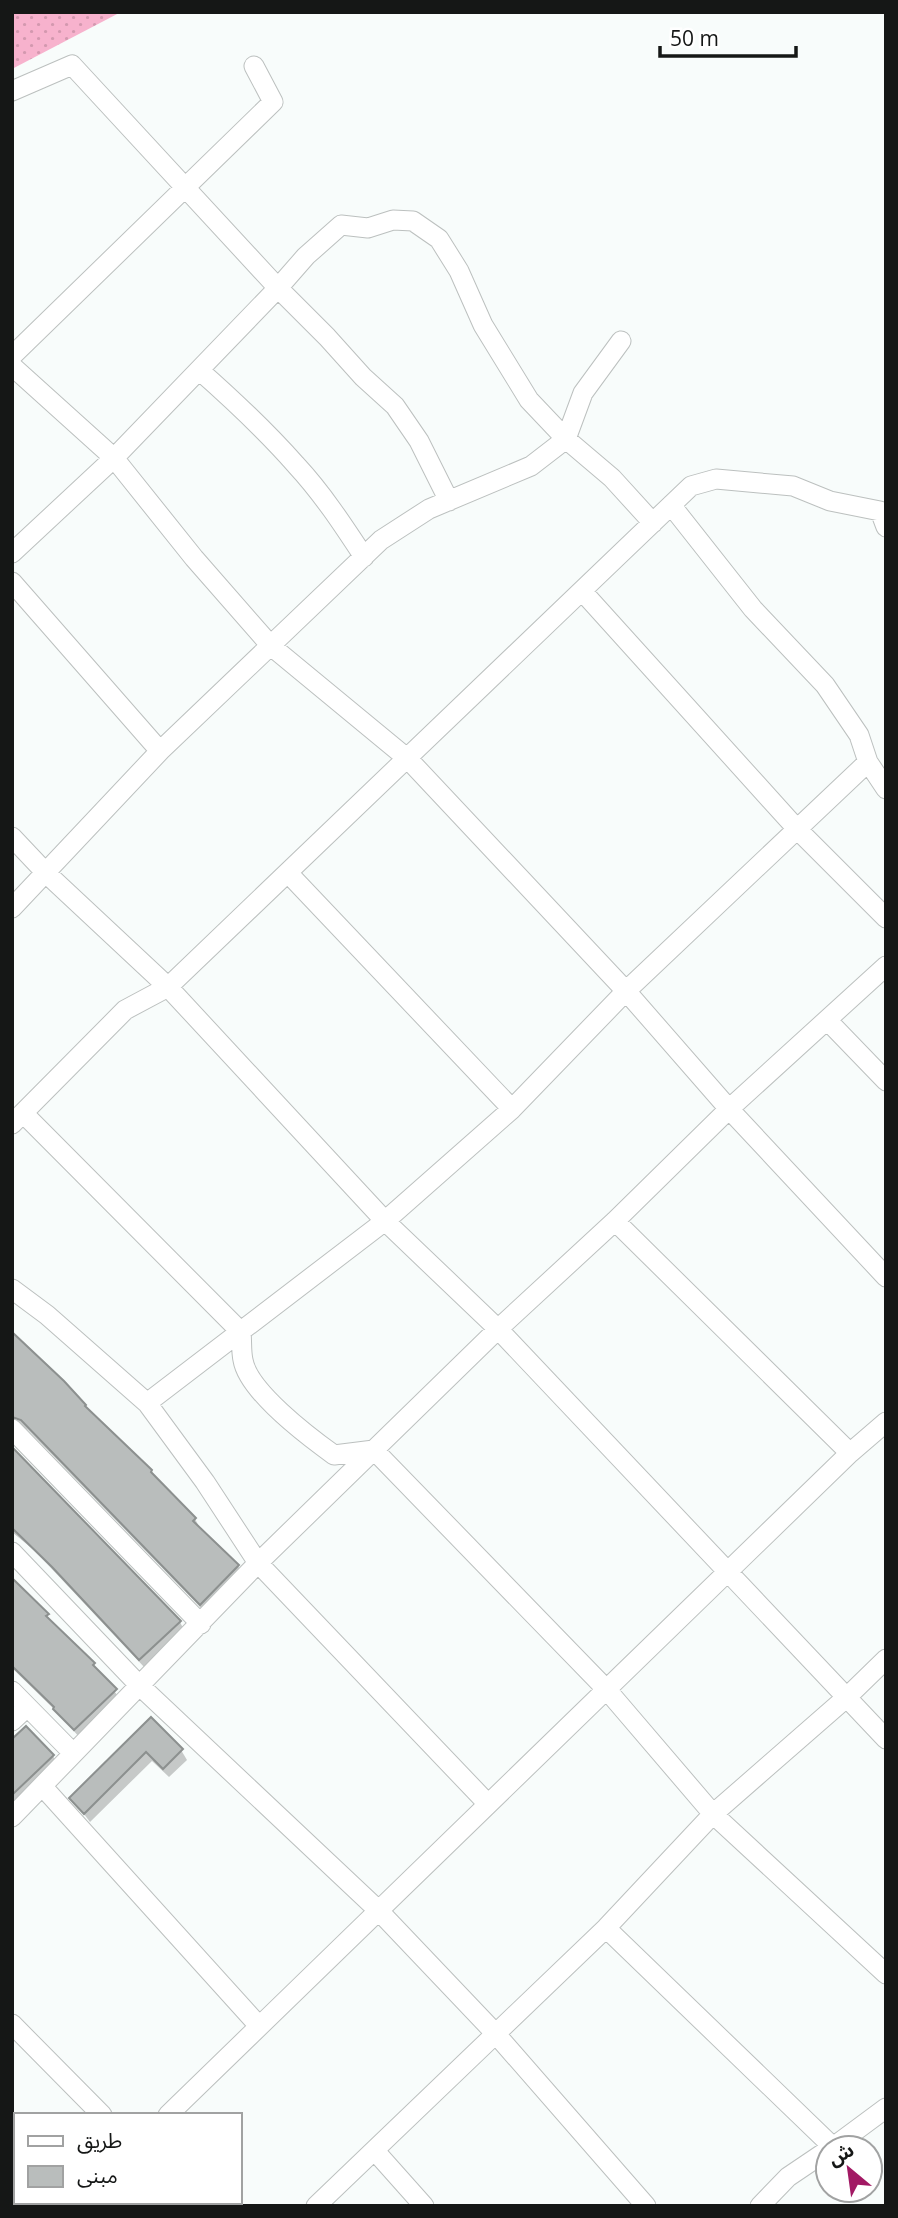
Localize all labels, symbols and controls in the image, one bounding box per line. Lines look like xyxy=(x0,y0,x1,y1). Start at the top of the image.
scale bar xyxy=(660,14,796,58)
text: 50 m xyxy=(670,24,719,52)
legend xyxy=(14,2113,242,2204)
text: طريق xyxy=(77,2126,122,2154)
north arrow xyxy=(814,2134,884,2204)
text: ش xyxy=(823,2136,858,2172)
text: مبنى xyxy=(77,2161,118,2189)

